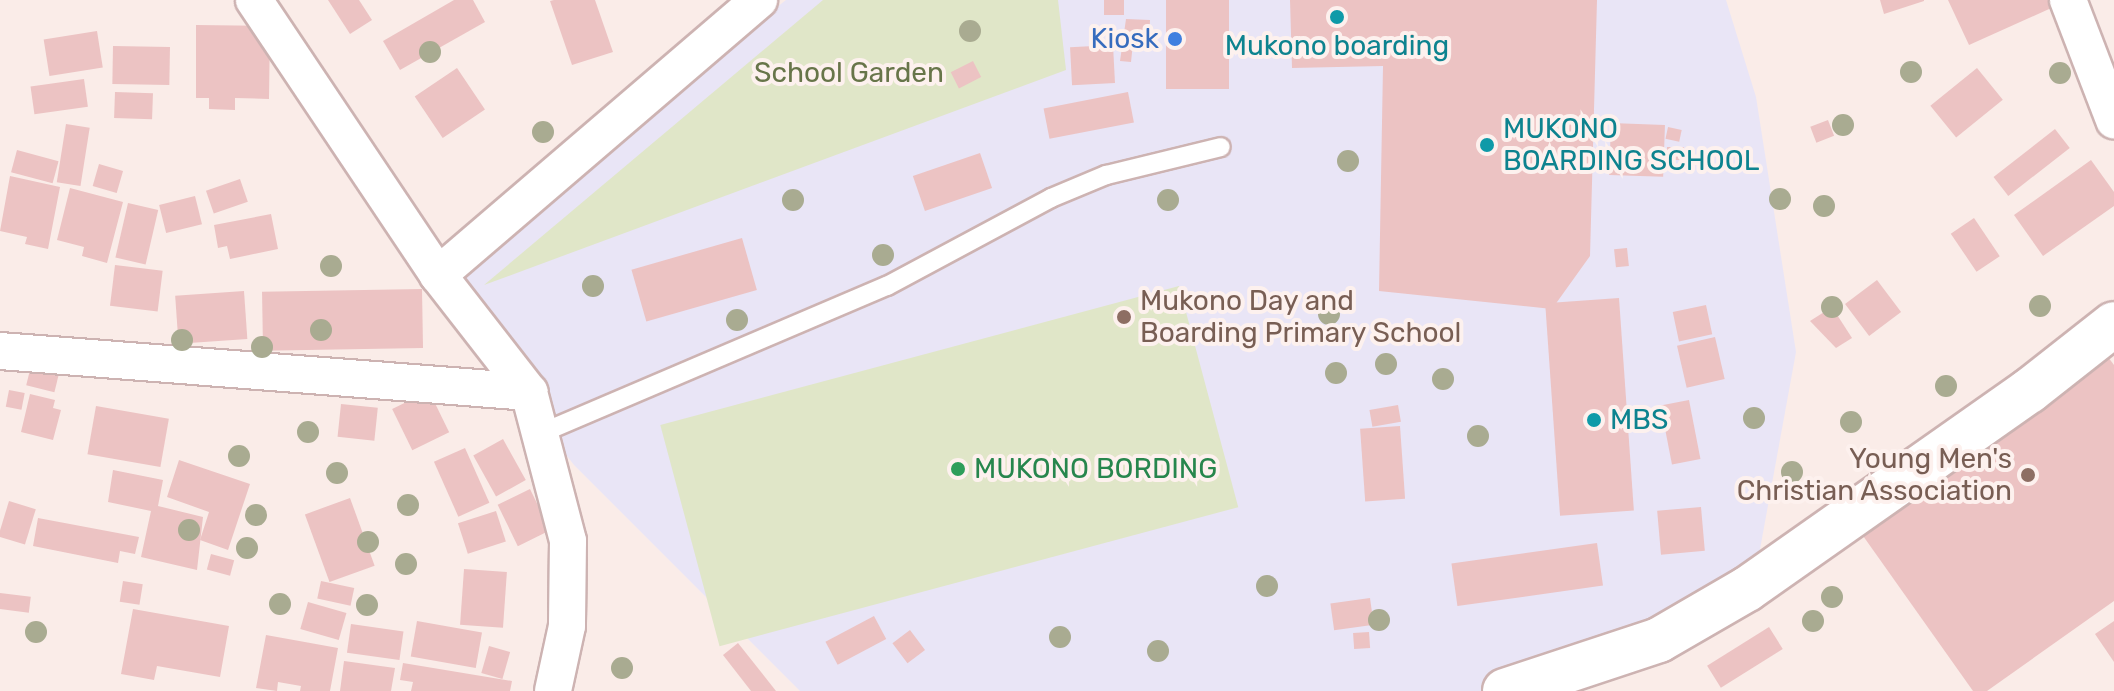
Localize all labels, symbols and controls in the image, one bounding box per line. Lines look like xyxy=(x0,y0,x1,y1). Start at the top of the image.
marker: Mukono boarding xyxy=(1328,8,1346,26)
place label: Kiosk xyxy=(1091,22,1159,56)
place label: Mukono boarding xyxy=(1225,29,1449,63)
marker: Kiosk xyxy=(1166,30,1184,48)
park label: School Garden xyxy=(754,56,944,90)
place label: MUKONO BOARDING SCHOOL xyxy=(1503,112,1759,178)
marker: MUKONO BOARDING SCHOOL xyxy=(1478,136,1496,154)
place label: Mukono Day and Boarding Primary School xyxy=(1140,284,1462,350)
marker: Mukono Day and Boarding Primary School xyxy=(1115,308,1133,326)
place label: MBS xyxy=(1610,403,1668,437)
marker: MBS xyxy=(1585,411,1603,429)
place label: Young Men's Christian Association xyxy=(1736,442,2012,508)
place label: MUKONO BORDING xyxy=(974,452,1217,486)
marker: MUKONO BORDING xyxy=(949,460,967,478)
marker: Young Men's Christian Association xyxy=(2019,466,2037,484)

